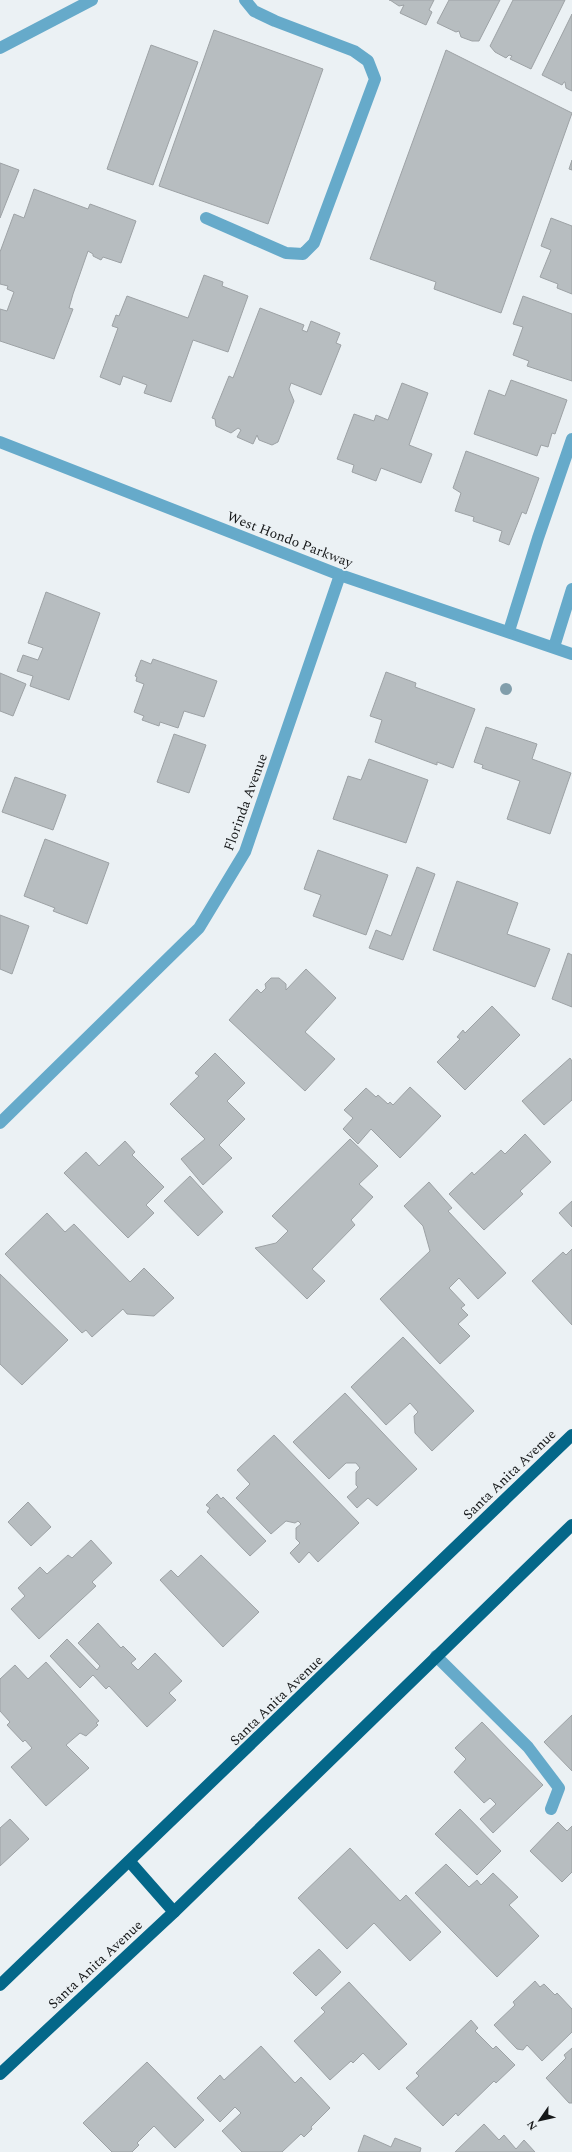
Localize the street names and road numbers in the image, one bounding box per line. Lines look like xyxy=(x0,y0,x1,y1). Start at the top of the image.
street label: West Hondo Parkway xyxy=(224,506,357,574)
street label: Florinda Avenue xyxy=(218,750,273,854)
street label: Santa Anita Avenue xyxy=(458,1424,561,1524)
street label: Santa Anita Avenue xyxy=(225,1650,328,1750)
street label: Santa Anita Avenue xyxy=(43,1915,147,2014)

